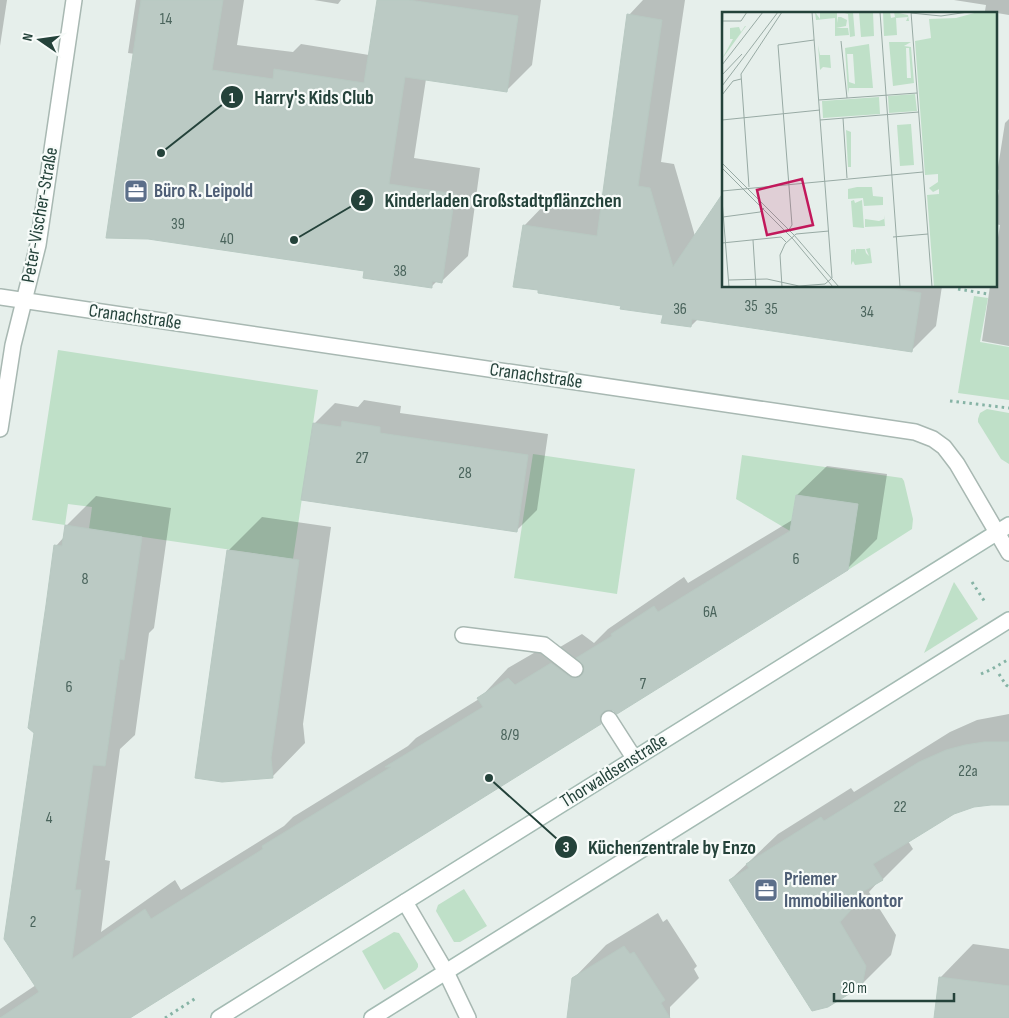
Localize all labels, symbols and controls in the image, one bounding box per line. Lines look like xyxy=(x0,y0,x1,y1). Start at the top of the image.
house number: 14 xyxy=(160,10,172,29)
inset map xyxy=(722,12,996,288)
north arrow xyxy=(15,15,65,65)
text: N xyxy=(19,32,37,43)
callout: Harry's Kids Club xyxy=(220,80,384,115)
text: Harry's Kids Club xyxy=(254,86,374,110)
text: 1 xyxy=(229,89,235,108)
street label: Peter-Vischer-Straße xyxy=(17,145,63,285)
office icon: Büro R. Leipold xyxy=(123,178,149,204)
place label: Büro R. Leipold xyxy=(154,180,253,203)
callout: Kinderladen Großstadtpflänzchen xyxy=(350,183,632,218)
text: Kinderladen Großstadtpflänzchen xyxy=(384,189,622,213)
text: 2 xyxy=(359,191,365,210)
house number: 39 xyxy=(171,215,185,234)
house number: 40 xyxy=(220,230,234,249)
house number: 38 xyxy=(393,262,407,281)
house number: 35 xyxy=(744,297,758,316)
street label: Cranachstraße xyxy=(87,299,183,335)
house number: 36 xyxy=(673,300,687,319)
house number: 35 xyxy=(764,300,778,319)
house number: 34 xyxy=(860,303,874,322)
street label: Cranachstraße xyxy=(488,358,584,394)
house number: 27 xyxy=(355,449,369,468)
house number: 28 xyxy=(458,464,472,483)
house number: 6 xyxy=(792,550,800,569)
house number: 8 xyxy=(81,570,89,589)
house number: 6A xyxy=(703,603,717,622)
house number: 7 xyxy=(640,675,647,694)
house number: 6 xyxy=(65,678,73,697)
house number: 8/9 xyxy=(501,726,519,745)
street label: Thorwaldsenstraße xyxy=(556,729,672,813)
house number: 22a xyxy=(958,762,978,781)
house number: 22 xyxy=(893,798,907,817)
house number: 4 xyxy=(46,809,53,828)
callout: Küchenzentrale by Enzo xyxy=(553,830,766,865)
text: Küchenzentrale by Enzo xyxy=(588,836,756,860)
text: 3 xyxy=(563,838,570,857)
place label: Priemer Immobilienkontor xyxy=(784,868,903,913)
office icon: Priemer Immobilienkontor xyxy=(753,877,779,903)
house number: 2 xyxy=(30,913,36,932)
scale bar xyxy=(834,970,954,1002)
text: 20 m xyxy=(842,979,867,998)

